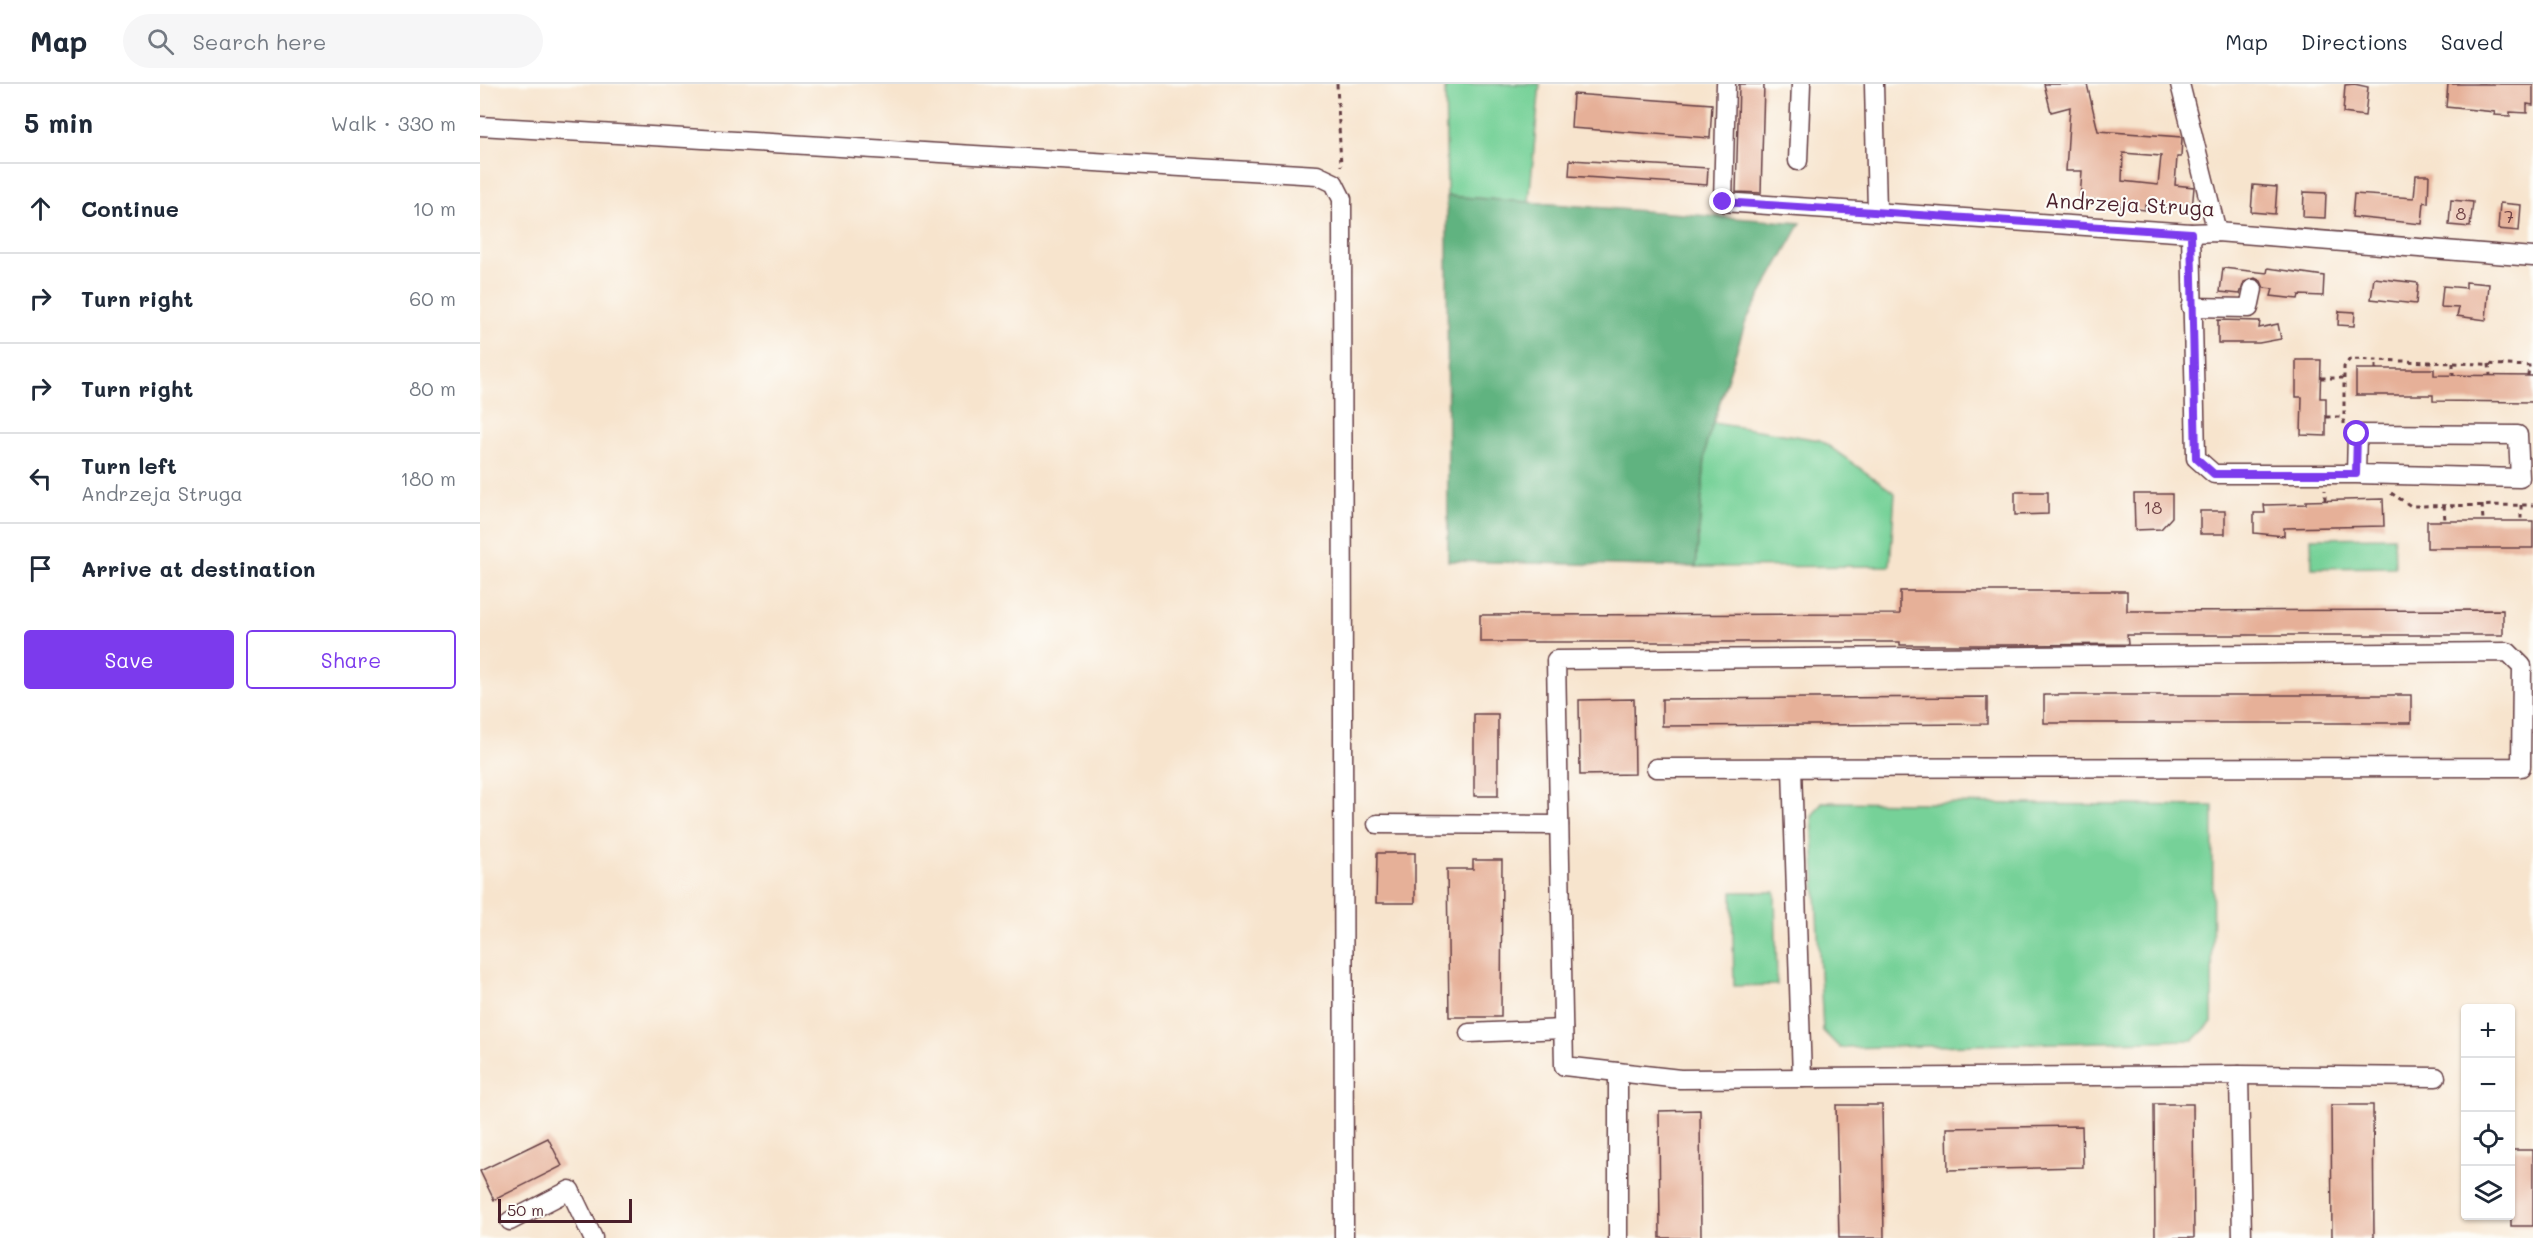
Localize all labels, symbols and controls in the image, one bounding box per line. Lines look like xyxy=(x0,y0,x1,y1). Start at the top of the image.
search box xyxy=(123,14,543,68)
text: Map xyxy=(30,23,87,59)
icon: search xyxy=(144,25,177,58)
text: Search here xyxy=(192,27,326,56)
text: Map xyxy=(2225,28,2268,55)
text: Directions xyxy=(2301,28,2408,55)
text: Saved xyxy=(2441,28,2503,55)
text: 5 min xyxy=(24,106,93,140)
text: Walk · 330 m xyxy=(331,110,456,136)
street label: Andrzeja Struga xyxy=(2045,186,2216,221)
route end xyxy=(1709,188,1735,214)
icon: ahead xyxy=(24,192,57,225)
text: Continue xyxy=(81,194,179,223)
text: 10 m xyxy=(412,195,456,221)
house number: 8 xyxy=(2456,201,2467,225)
house number: 7 xyxy=(2504,204,2514,228)
icon: right xyxy=(24,282,57,315)
text: Turn right xyxy=(81,284,193,313)
text: 60 m xyxy=(409,285,456,311)
icon: right xyxy=(24,372,57,405)
text: Turn right xyxy=(81,374,193,403)
text: 80 m xyxy=(409,375,456,401)
route start xyxy=(2343,420,2369,446)
text: Turn left xyxy=(81,451,177,480)
icon: left xyxy=(24,462,57,495)
text: 180 m xyxy=(400,465,456,491)
text: Andrzeja Struga xyxy=(81,480,243,506)
house number: 18 xyxy=(2144,495,2163,519)
icon: arrive xyxy=(24,552,57,585)
text: Arrive at destination xyxy=(81,554,316,583)
button: Save xyxy=(24,630,234,689)
button: Share xyxy=(246,630,456,689)
map controls xyxy=(2461,1004,2515,1220)
button: + xyxy=(2461,1004,2515,1058)
button: − xyxy=(2461,1058,2515,1112)
button: locate xyxy=(2461,1112,2515,1166)
button: layers xyxy=(2461,1166,2515,1220)
scale bar xyxy=(498,1196,632,1224)
text: 50 m xyxy=(507,1199,544,1220)

